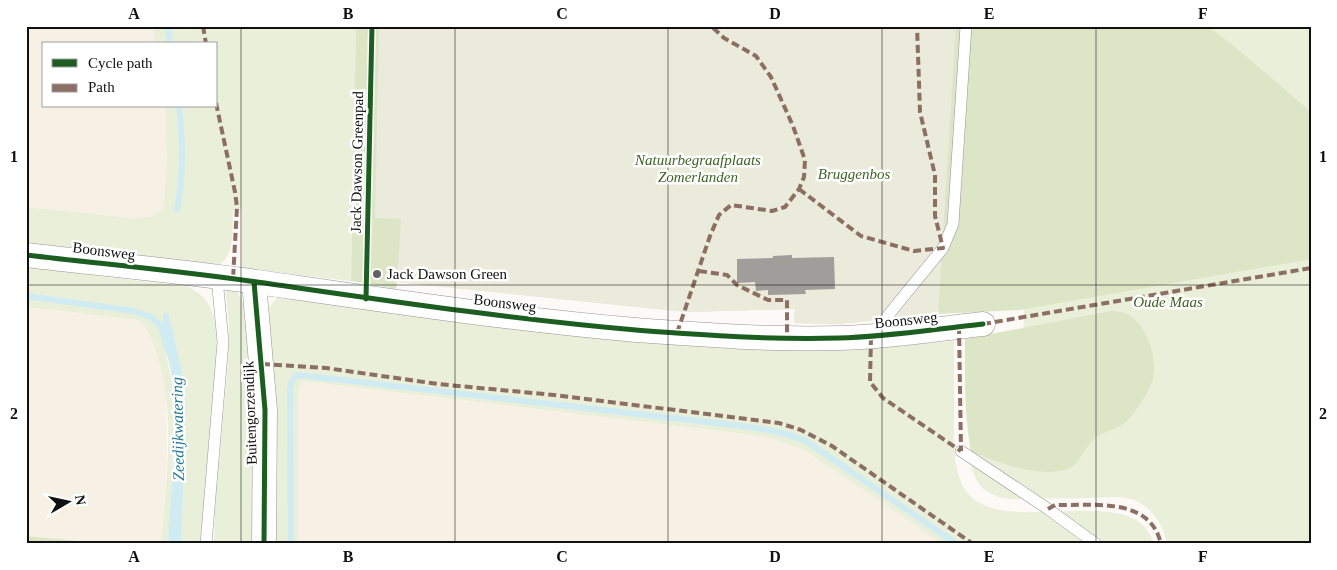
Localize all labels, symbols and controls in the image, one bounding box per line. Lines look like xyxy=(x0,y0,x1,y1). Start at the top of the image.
text: A xyxy=(128,5,140,22)
text: B xyxy=(343,5,354,22)
text: C xyxy=(556,5,568,22)
text: D xyxy=(769,5,781,22)
text: E xyxy=(984,5,994,22)
text: F xyxy=(1198,5,1208,22)
legend xyxy=(42,42,218,108)
text: Cycle path xyxy=(88,55,153,71)
text: Path xyxy=(88,79,115,95)
street label: Jack Dawson Greenpad xyxy=(348,91,366,233)
text: 1 xyxy=(10,148,18,165)
text: 1 xyxy=(1319,148,1327,165)
park label: Natuurbegraafplaats Zomerlanden xyxy=(634,152,761,185)
park label: Bruggenbos xyxy=(818,166,890,182)
street label: Boonsweg xyxy=(72,239,137,263)
place label: Jack Dawson Green xyxy=(387,266,507,282)
marker: Jack Dawson Green xyxy=(371,268,383,280)
street label: Boonsweg xyxy=(473,291,538,315)
park label: Oude Maas xyxy=(1133,294,1203,310)
street label: Boonsweg xyxy=(874,309,939,331)
street label: Buitengorzendijk xyxy=(240,360,260,465)
water label: Zeedijkwatering xyxy=(168,377,188,481)
text: 2 xyxy=(10,405,18,422)
text: 2 xyxy=(1319,405,1327,422)
north arrow xyxy=(42,478,92,528)
text: N xyxy=(72,494,89,506)
text: A xyxy=(128,548,140,565)
text: B xyxy=(343,548,354,565)
text: C xyxy=(556,548,568,565)
text: D xyxy=(769,548,781,565)
text: E xyxy=(984,548,994,565)
text: F xyxy=(1198,548,1208,565)

